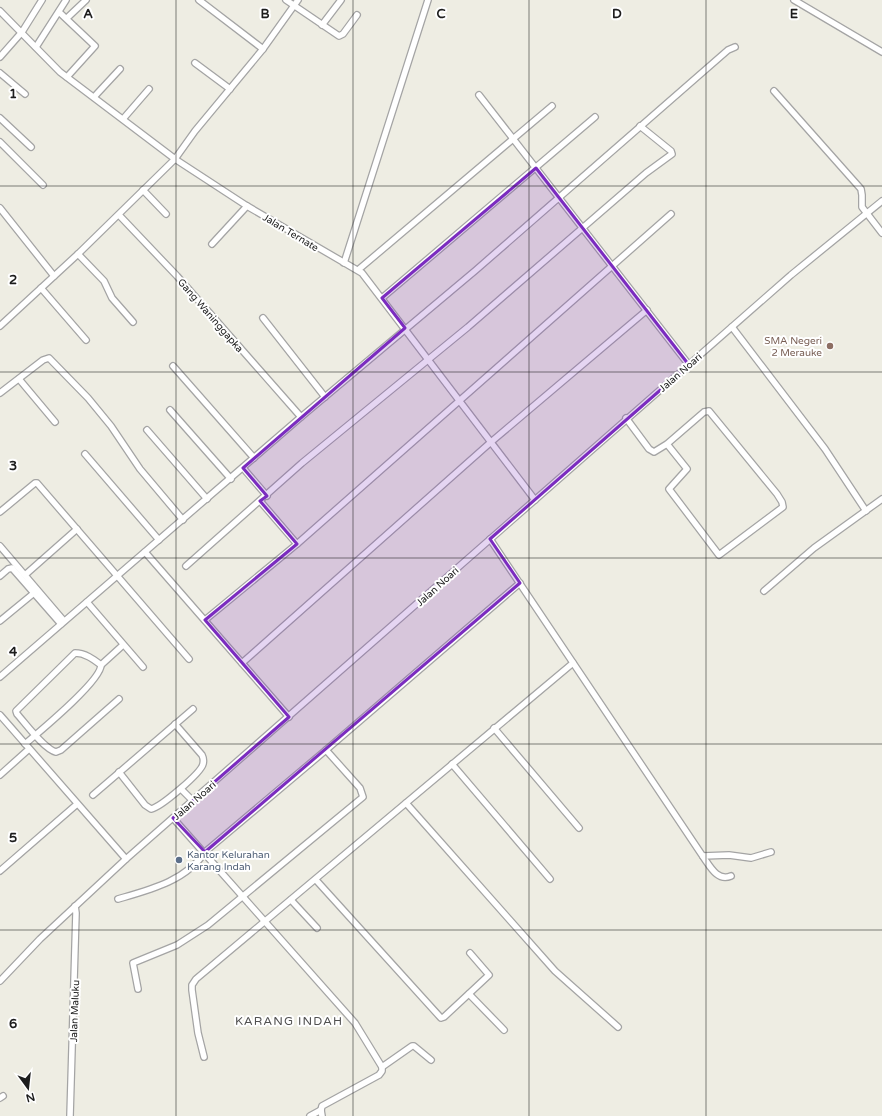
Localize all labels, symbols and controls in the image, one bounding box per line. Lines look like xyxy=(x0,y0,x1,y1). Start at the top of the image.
text: A xyxy=(83,6,93,22)
text: B xyxy=(260,6,270,22)
text: C xyxy=(436,6,446,22)
text: D xyxy=(612,6,622,22)
text: E xyxy=(790,6,798,22)
text: 1 xyxy=(9,86,17,102)
street label: Jalan Ternate xyxy=(260,211,321,254)
text: 2 xyxy=(9,272,17,288)
street label: Gang Waninggapka xyxy=(175,276,246,355)
place label: SMA Negeri 2 Merauke xyxy=(764,335,822,359)
marker: SMA Negeri 2 Merauke xyxy=(825,341,835,351)
street label: Jalan Noari xyxy=(657,351,705,395)
text: 3 xyxy=(9,458,17,474)
street label: Jalan Noari xyxy=(414,565,461,609)
text: 4 xyxy=(9,644,18,660)
street label: Jalan Noari xyxy=(171,779,219,823)
text: 5 xyxy=(9,830,17,846)
place label: Kantor Kelurahan Karang Indah xyxy=(187,849,270,873)
marker: Kantor Kelurahan Karang Indah xyxy=(174,855,184,865)
street label: Jalan Maluku xyxy=(68,980,82,1042)
district label: KARANG INDAH xyxy=(235,1014,343,1028)
text: 6 xyxy=(9,1016,17,1032)
north arrow xyxy=(8,1068,48,1108)
text: N xyxy=(25,1090,36,1105)

